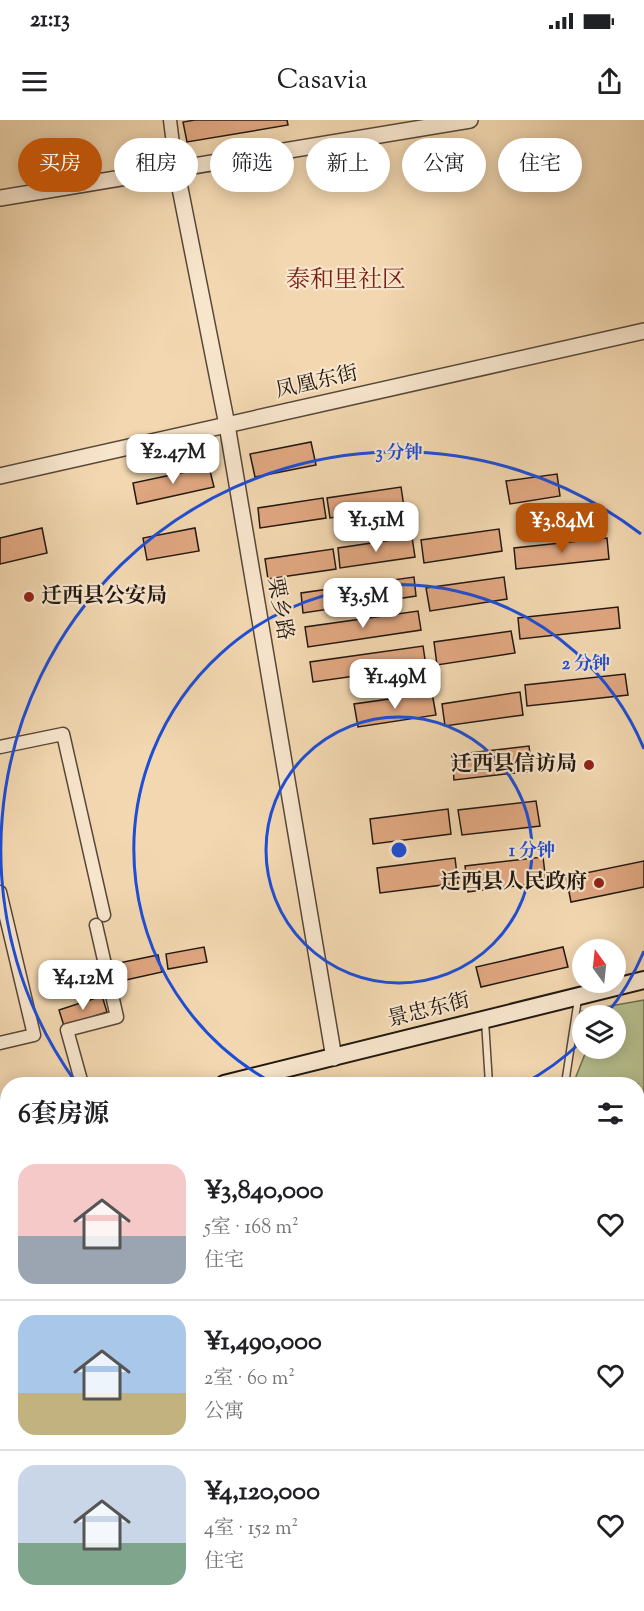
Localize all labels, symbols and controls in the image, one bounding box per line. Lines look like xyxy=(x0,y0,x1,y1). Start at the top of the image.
text: 21:13 xyxy=(30,5,70,37)
text: Casavia xyxy=(277,62,367,101)
icon: menu xyxy=(18,65,51,98)
icon: share xyxy=(593,65,626,98)
chip: 买房 xyxy=(18,138,102,192)
chip: 租房 xyxy=(114,138,198,192)
chip: 筛选 xyxy=(210,138,294,192)
chip: 新上 xyxy=(306,138,390,192)
chip: 公寓 xyxy=(402,138,486,192)
chip: 住宅 xyxy=(498,138,582,192)
district label: 泰和里社区 xyxy=(286,264,406,298)
street label: 凤凰东街 xyxy=(273,359,361,407)
pin: ¥2.47M xyxy=(124,434,222,485)
text: ¥2.47M xyxy=(140,439,206,468)
text: 3 分钟 xyxy=(375,441,423,467)
pin: ¥1.51M xyxy=(327,502,425,553)
pin: ¥3.84M xyxy=(513,503,611,554)
text: ¥1.51M xyxy=(348,507,404,536)
text: ¥3.84M xyxy=(530,508,594,537)
street label: 栗乡路 xyxy=(259,575,299,643)
pin: ¥3.5M xyxy=(321,578,405,629)
place label: 迁西县公安局 xyxy=(41,582,167,612)
text: ¥3.5M xyxy=(337,583,389,612)
marker: 迁西县公安局 xyxy=(22,590,36,604)
text: 2 分钟 xyxy=(562,652,610,678)
pin: ¥1.49M xyxy=(346,659,444,710)
text: ¥1.49M xyxy=(364,664,426,693)
place label: 迁西县信访局 xyxy=(451,750,577,780)
marker: 迁西县信访局 xyxy=(582,758,596,772)
text: 1 分钟 xyxy=(509,839,555,865)
centre of rings xyxy=(389,840,409,860)
place label: 迁西县人民政府 xyxy=(440,868,587,898)
marker: 迁西县人民政府 xyxy=(592,876,606,890)
north arrow xyxy=(572,939,626,993)
map controls xyxy=(572,939,626,1059)
pin: ¥4.12M xyxy=(34,960,132,1011)
text: ¥4.12M xyxy=(52,965,114,994)
street label: 景忠东街 xyxy=(385,986,473,1036)
button: layers xyxy=(572,1005,626,1059)
text: 6套房源 xyxy=(18,1097,109,1134)
icon: filters xyxy=(594,1097,627,1130)
text: ¥3,840,000 xyxy=(204,1173,323,1210)
icon: home xyxy=(66,1188,138,1260)
icon: heart xyxy=(594,1208,627,1241)
text: 5室 · 168 m² xyxy=(204,1214,299,1243)
text: 住宅 xyxy=(204,1247,244,1276)
text: ¥1,490,000 xyxy=(204,1324,322,1361)
icon: home xyxy=(66,1339,138,1411)
icon: heart xyxy=(594,1359,627,1392)
text: 2室 · 60 m² xyxy=(204,1365,295,1394)
text: 公寓 xyxy=(204,1398,244,1427)
text: ¥4,120,000 xyxy=(204,1474,320,1511)
icon: home xyxy=(66,1489,138,1561)
icon: heart xyxy=(594,1509,627,1542)
text: 4室 · 152 m² xyxy=(204,1515,298,1544)
text: 住宅 xyxy=(204,1548,244,1577)

